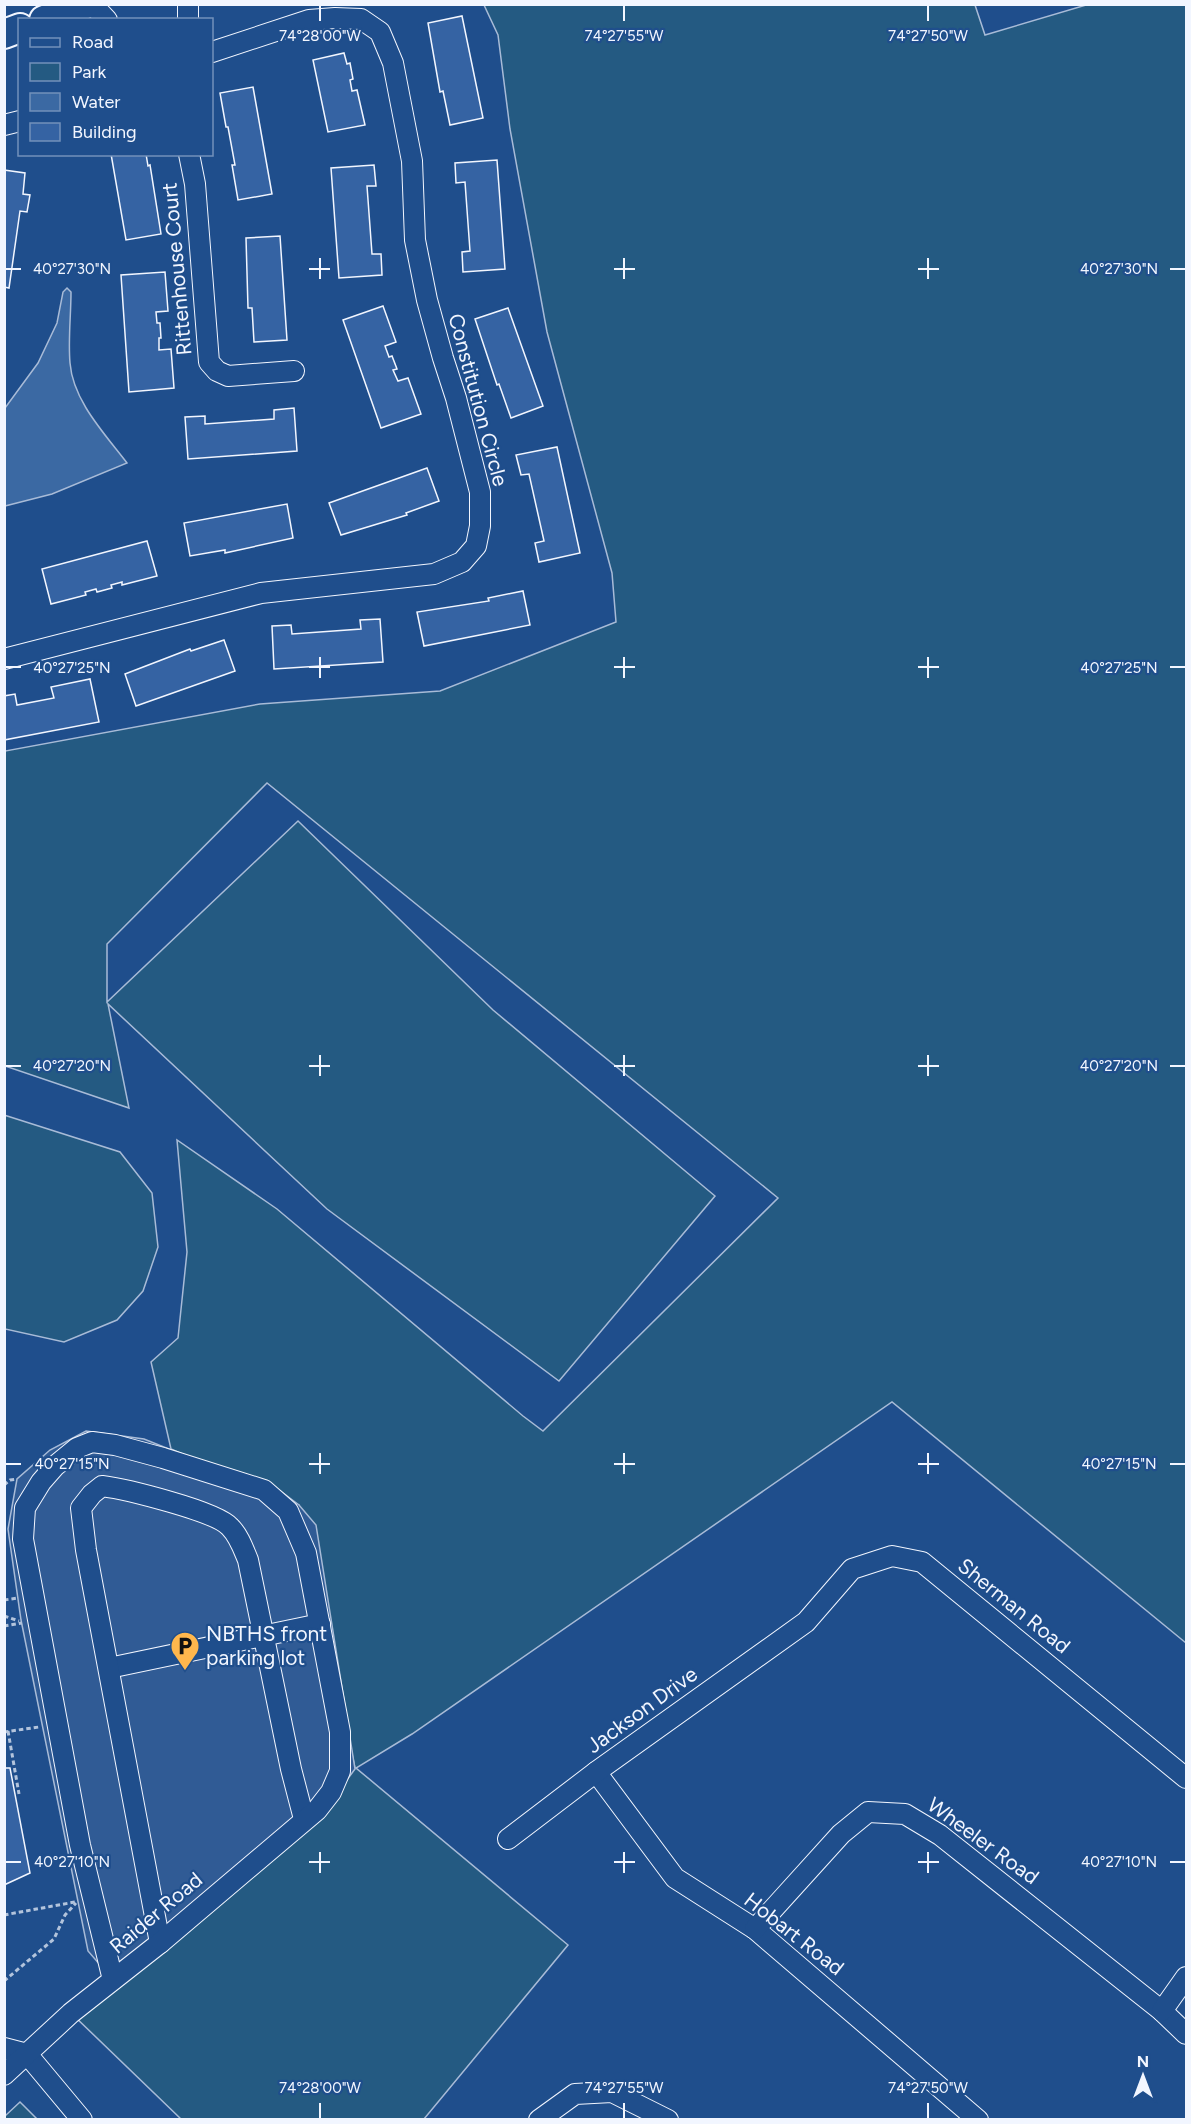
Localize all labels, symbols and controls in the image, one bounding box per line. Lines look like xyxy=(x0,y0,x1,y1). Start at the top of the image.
legend xyxy=(18,18,213,156)
text: 74°28'00"W xyxy=(279,27,362,45)
text: 74°27'55"W xyxy=(585,27,664,45)
text: 74°27'50"W xyxy=(888,27,968,45)
text: Road xyxy=(72,31,113,53)
text: Park xyxy=(72,61,107,83)
text: Water xyxy=(72,91,120,113)
text: Building xyxy=(72,121,137,143)
street label: Rittenhouse Court xyxy=(156,182,197,356)
text: 40°27'30"N xyxy=(33,260,111,278)
text: 40°27'30"N xyxy=(1080,260,1158,278)
street label: Constitution Circle xyxy=(443,311,514,489)
text: 40°27'25"N xyxy=(33,659,111,677)
text: 40°27'25"N xyxy=(1080,659,1158,677)
text: 40°27'20"N xyxy=(33,1057,111,1075)
text: 40°27'20"N xyxy=(1080,1057,1158,1075)
text: 40°27'15"N xyxy=(34,1455,110,1473)
text: 40°27'15"N xyxy=(1081,1455,1157,1473)
street label: Sherman Road xyxy=(953,1553,1075,1658)
place label: NBTHS front parking lot xyxy=(206,1621,327,1670)
parking icon: NBTHS front parking lot xyxy=(169,1630,201,1672)
street label: Jackson Drive xyxy=(582,1661,702,1758)
street label: Wheeler Road xyxy=(923,1792,1044,1889)
text: 40°27'10"N xyxy=(34,1853,110,1871)
text: 40°27'10"N xyxy=(1081,1853,1157,1871)
street label: Raider Road xyxy=(104,1867,207,1959)
street label: Hobart Road xyxy=(740,1887,849,1980)
north arrow xyxy=(1113,2046,1173,2106)
text: N xyxy=(1137,2052,1149,2071)
text: 74°28'00"W xyxy=(279,2079,362,2097)
text: 74°27'55"W xyxy=(585,2079,664,2097)
text: 74°27'50"W xyxy=(888,2079,968,2097)

